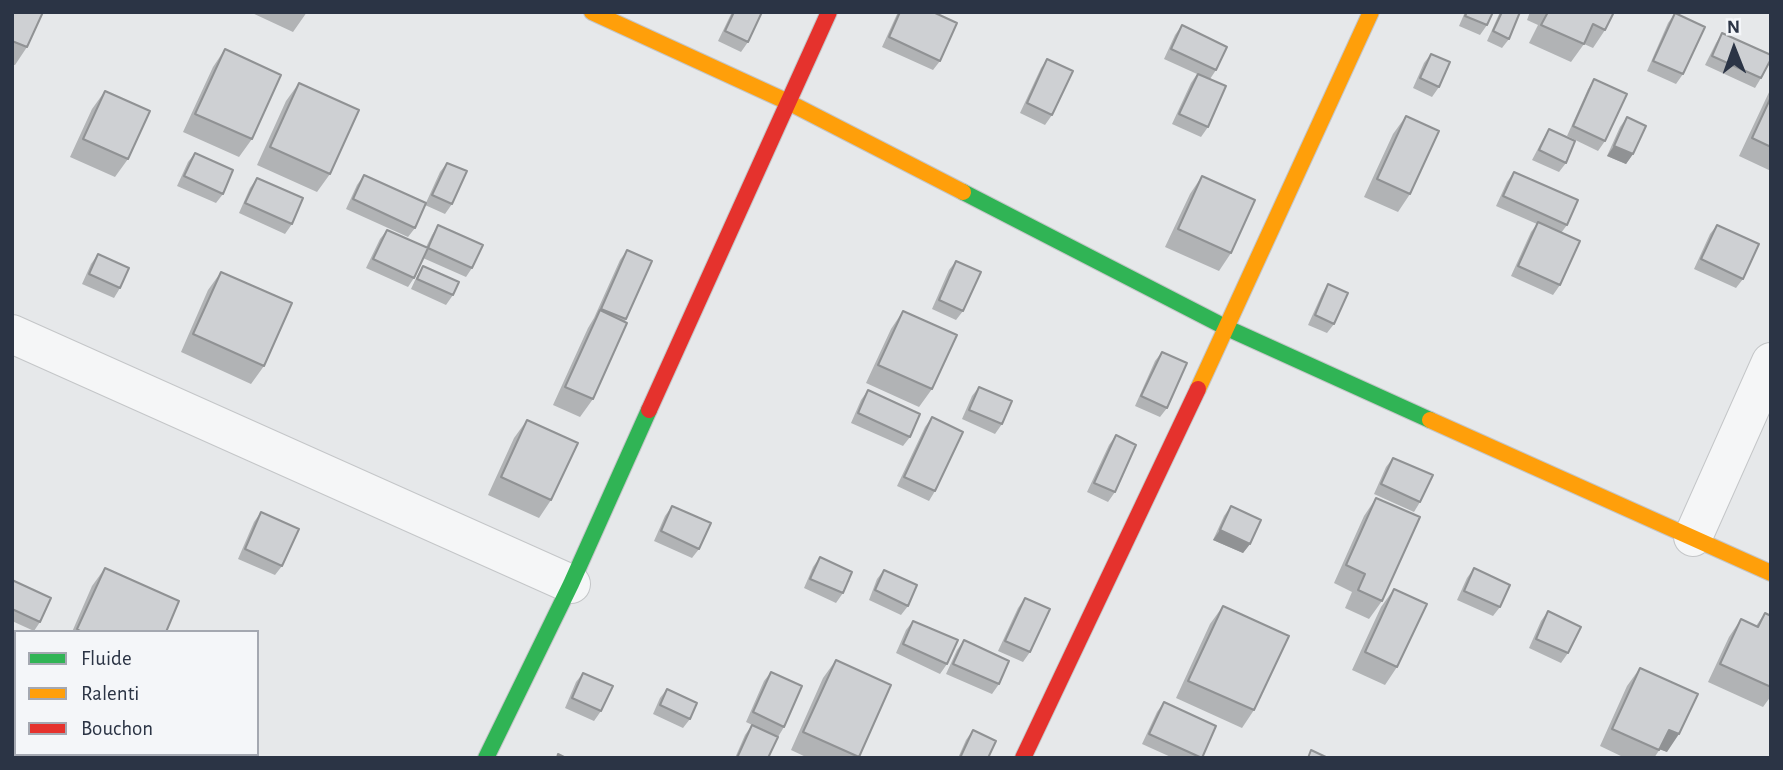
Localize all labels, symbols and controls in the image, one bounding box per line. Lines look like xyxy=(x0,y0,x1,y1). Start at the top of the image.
north arrow xyxy=(1699,14,1769,84)
text: N xyxy=(1727,18,1740,37)
legend xyxy=(14,630,259,756)
text: Fluide xyxy=(81,648,132,669)
text: Ralenti xyxy=(81,683,139,704)
text: Bouchon xyxy=(81,718,153,739)

